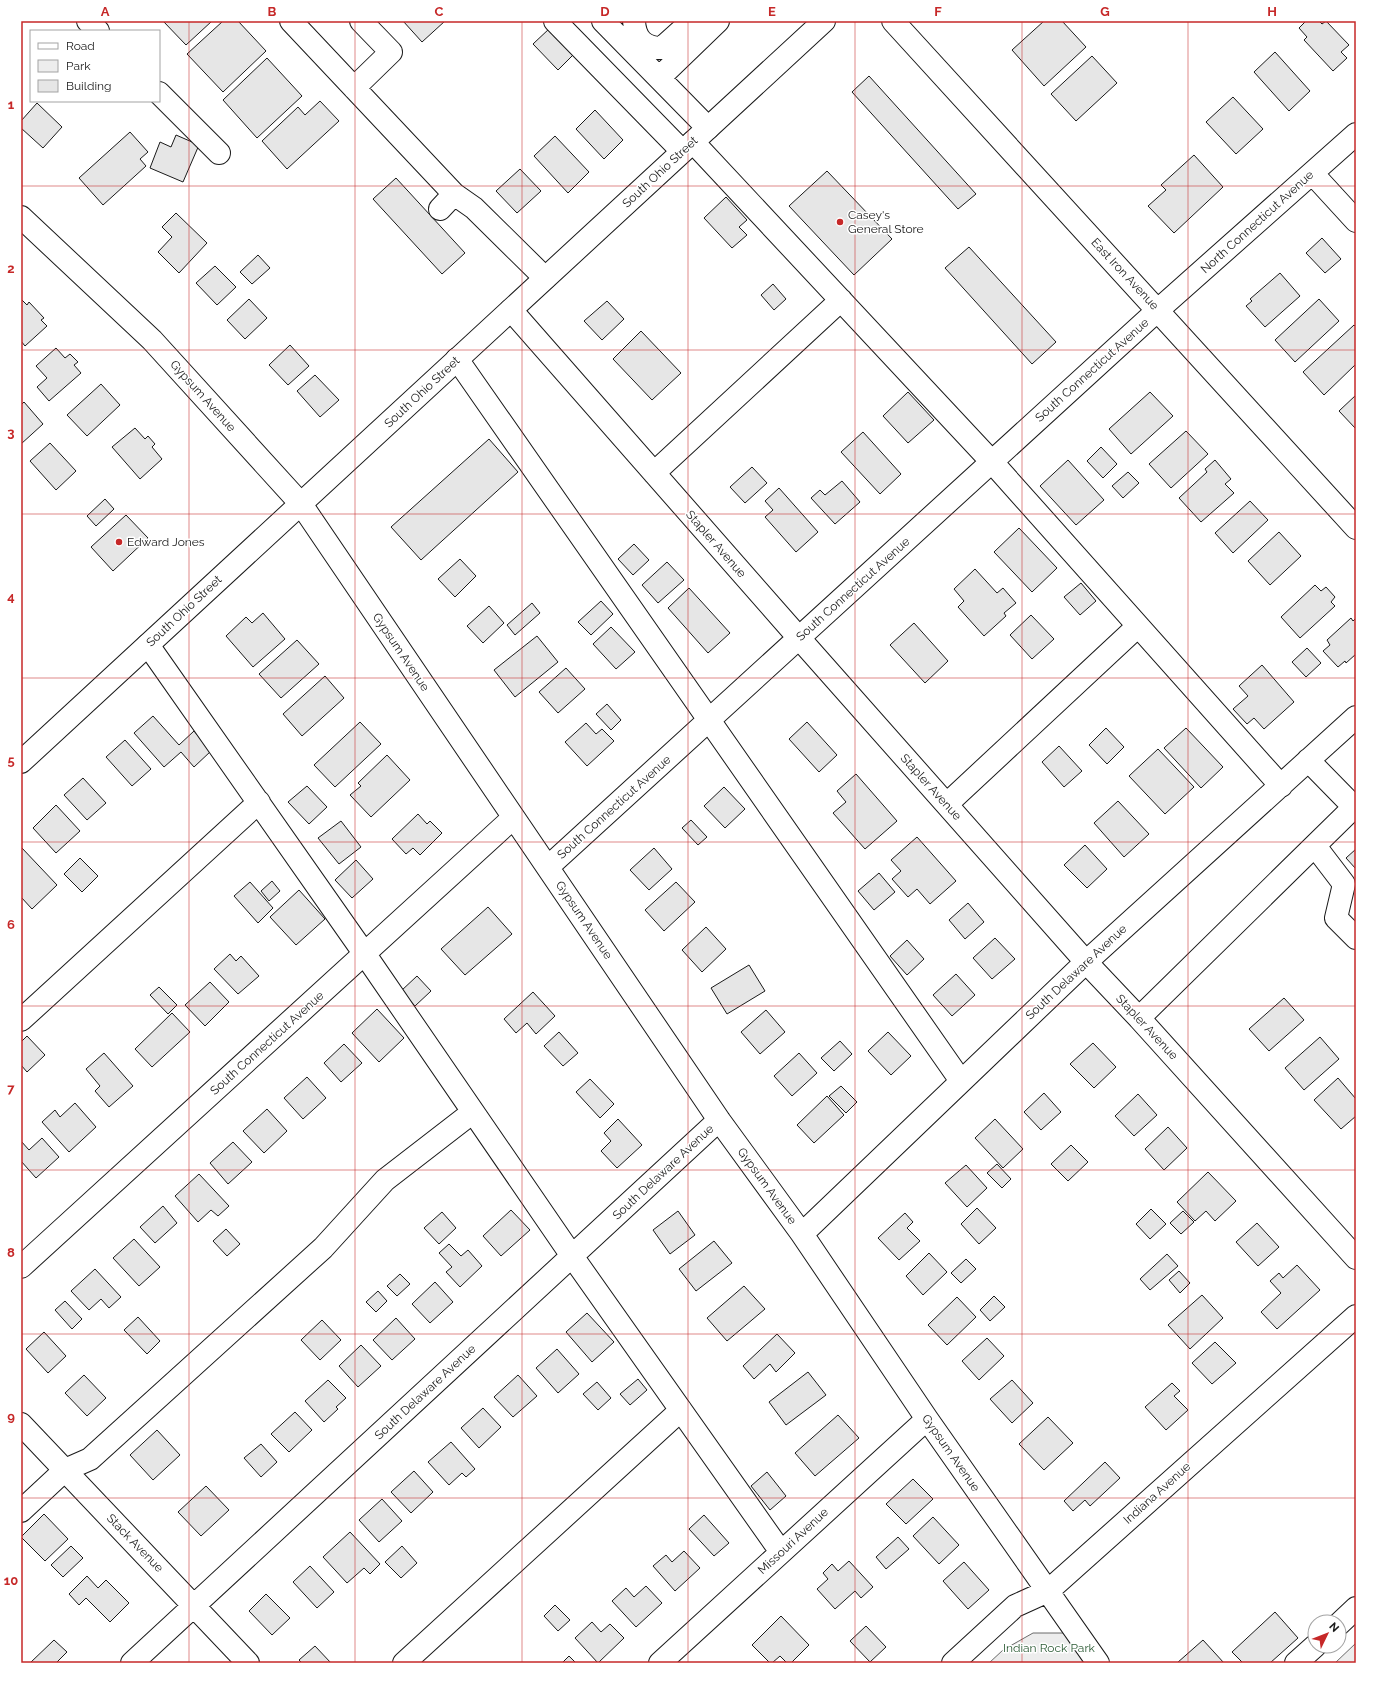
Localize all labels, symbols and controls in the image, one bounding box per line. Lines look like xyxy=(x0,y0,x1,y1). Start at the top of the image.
text: A xyxy=(101,4,110,19)
text: B xyxy=(268,4,277,19)
text: C xyxy=(435,4,444,19)
text: D xyxy=(600,4,610,19)
text: E xyxy=(768,4,776,19)
text: F xyxy=(934,4,942,19)
text: G xyxy=(1100,4,1110,19)
text: H xyxy=(1267,4,1277,19)
legend xyxy=(30,30,160,102)
text: Road xyxy=(66,39,95,53)
text: Park xyxy=(66,59,91,73)
text: Building xyxy=(66,79,112,93)
text: 1 xyxy=(8,97,15,112)
street label: South Ohio Street xyxy=(619,134,701,210)
street label: North Connecticut Avenue xyxy=(1198,168,1316,276)
place label: Casey's General Store xyxy=(848,208,924,236)
marker: Casey's General Store xyxy=(835,217,845,227)
street label: East Iron Avenue xyxy=(1088,235,1162,313)
text: 2 xyxy=(7,261,15,276)
street label: South Connecticut Avenue xyxy=(1032,315,1152,425)
street label: South Ohio Street xyxy=(381,354,463,430)
street label: Gypsum Avenue xyxy=(167,357,239,435)
text: 3 xyxy=(7,425,15,440)
street label: Stapler Avenue xyxy=(683,508,749,580)
street label: South Connecticut Avenue xyxy=(793,534,913,644)
place label: Edward Jones xyxy=(127,535,205,549)
marker: Edward Jones xyxy=(114,537,124,547)
street label: South Ohio Street xyxy=(143,573,225,649)
text: 4 xyxy=(7,589,15,604)
street label: Gypsum Avenue xyxy=(370,610,432,694)
street label: Stapler Avenue xyxy=(898,751,964,823)
street label: South Connecticut Avenue xyxy=(554,752,674,862)
text: 5 xyxy=(7,753,15,768)
street label: Gypsum Avenue xyxy=(553,878,615,962)
text: 6 xyxy=(7,917,15,932)
street label: South Delaware Avenue xyxy=(1023,922,1129,1022)
street label: South Connecticut Avenue xyxy=(207,988,327,1098)
street label: Stapler Avenue xyxy=(1113,991,1181,1063)
text: 7 xyxy=(7,1081,15,1096)
street label: South Delaware Avenue xyxy=(610,1122,716,1222)
street label: Gypsum Avenue xyxy=(735,1145,799,1227)
text: 8 xyxy=(7,1245,15,1260)
street label: South Delaware Avenue xyxy=(372,1342,478,1442)
text: 9 xyxy=(7,1409,15,1424)
street label: Gypsum Avenue xyxy=(919,1412,983,1494)
street label: Indiana Avenue xyxy=(1121,1459,1193,1527)
street label: Missouri Avenue xyxy=(755,1505,831,1577)
street label: Stack Avenue xyxy=(104,1511,166,1575)
text: 10 xyxy=(4,1573,18,1588)
north arrow xyxy=(1307,1614,1347,1654)
text: N xyxy=(1326,1620,1342,1635)
park label: Indian Rock Park xyxy=(1003,1641,1096,1655)

